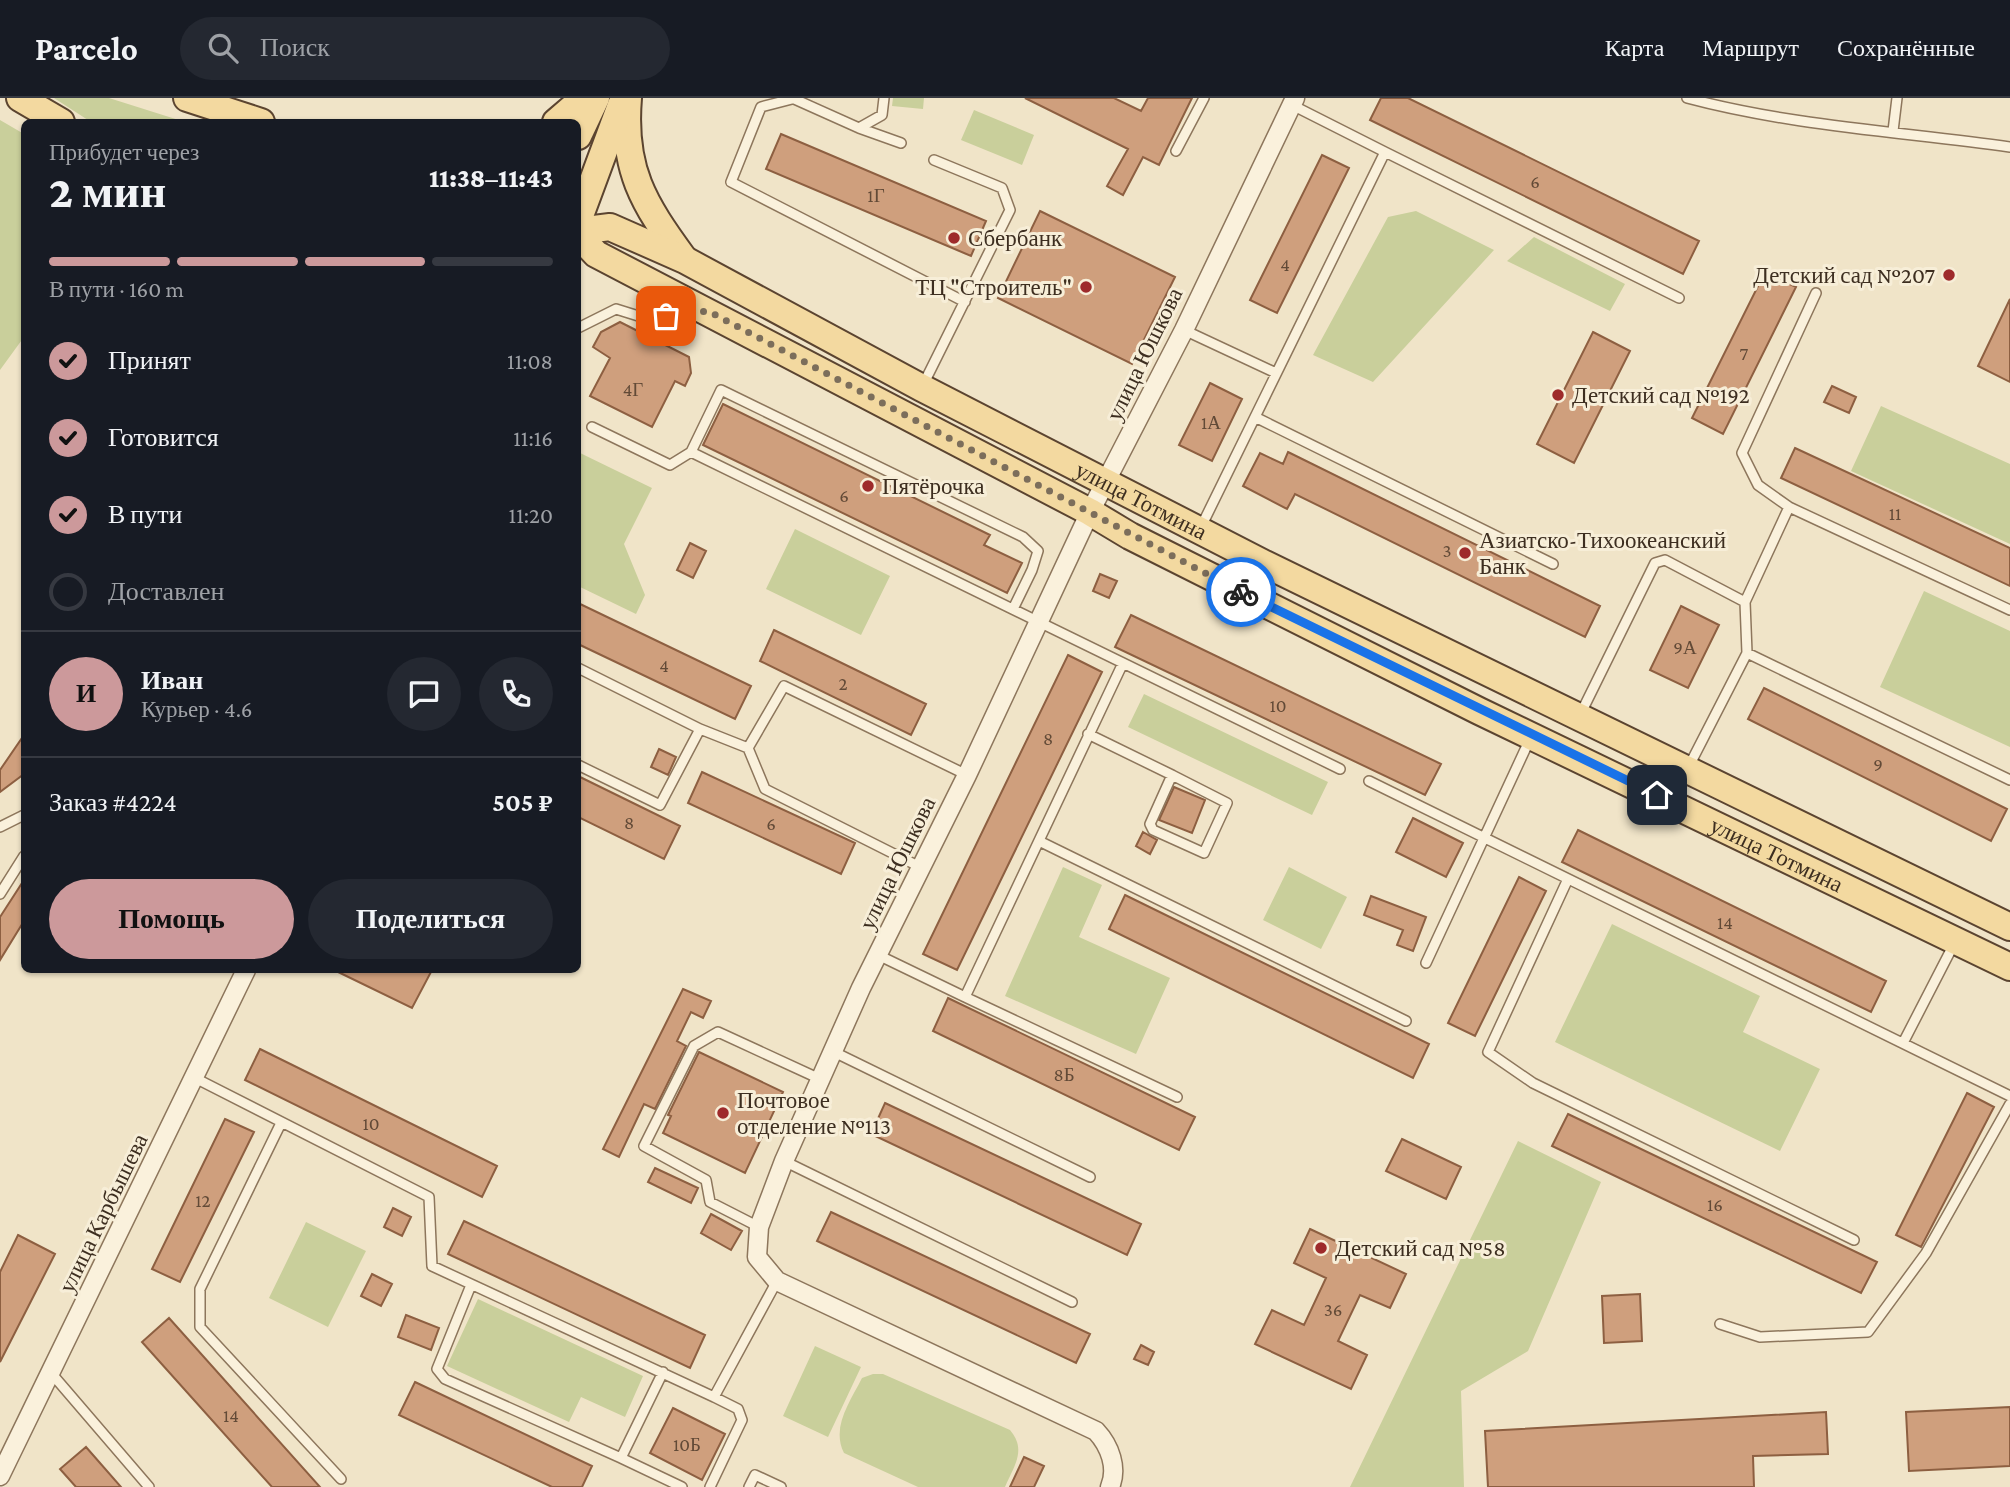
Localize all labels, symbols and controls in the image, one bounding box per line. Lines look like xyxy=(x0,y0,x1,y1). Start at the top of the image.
search box xyxy=(180,17,670,80)
icon: search xyxy=(204,29,242,67)
text: Parcelo xyxy=(35,30,138,67)
text: Поиск xyxy=(260,33,330,62)
text: Карта xyxy=(1605,34,1664,61)
text: Маршрут xyxy=(1702,34,1799,61)
text: Сохранённые xyxy=(1837,34,1975,61)
text: Прибудет через xyxy=(49,139,199,165)
text: 11:38–11:43 xyxy=(429,164,553,193)
text: 2 мин xyxy=(49,166,166,217)
house number: 6 xyxy=(1530,171,1540,192)
house number: 1Г xyxy=(867,185,885,206)
place label: Сбербанк xyxy=(968,225,1063,251)
marker: Сбербанк xyxy=(946,230,962,246)
house number: 4 xyxy=(1280,254,1290,275)
place label: Детский сад №207 xyxy=(1753,262,1935,288)
marker: Детский сад №207 xyxy=(1941,267,1957,283)
place label: ТЦ "Строитель" xyxy=(915,274,1072,300)
text: В пути · 160 m xyxy=(49,276,184,302)
marker: ТЦ "Строитель" xyxy=(1078,279,1094,295)
street label: улица Юшкова xyxy=(1101,283,1187,425)
pin xyxy=(636,286,696,346)
icon: bag xyxy=(647,297,685,335)
icon: check xyxy=(49,342,87,380)
house number: 7 xyxy=(1740,343,1749,364)
text: Принят xyxy=(108,346,191,375)
text: 11:08 xyxy=(507,348,553,374)
house number: 4Г xyxy=(623,379,643,400)
place label: Детский сад №192 xyxy=(1572,382,1750,408)
marker: Детский сад №192 xyxy=(1550,387,1566,403)
house number: 1А xyxy=(1201,412,1221,433)
icon: check xyxy=(49,419,87,457)
text: Готовится xyxy=(108,423,219,452)
text: 11:16 xyxy=(513,425,553,451)
street label: улица Тотмина xyxy=(1071,456,1211,545)
place label: Пятёрочка xyxy=(882,473,984,499)
marker: Пятёрочка xyxy=(860,478,876,494)
house number: 6 xyxy=(839,485,849,506)
icon: check xyxy=(49,496,87,534)
text: В пути xyxy=(108,500,182,529)
text: 11:20 xyxy=(509,502,553,528)
house number: 11 xyxy=(1889,503,1901,524)
place label: Азиатско-Тихоокеанский Банк xyxy=(1479,527,1726,579)
house number: 3 xyxy=(1442,540,1452,561)
marker: Азиатско-Тихоокеанский Банк xyxy=(1457,545,1473,561)
courier xyxy=(1206,557,1276,627)
icon: bike xyxy=(1222,573,1260,611)
text: Доставлен xyxy=(108,577,225,606)
house number: 9А xyxy=(1673,637,1697,658)
house number: 4 xyxy=(659,655,669,676)
button: chat xyxy=(387,657,461,731)
button: phone xyxy=(479,657,553,731)
text: Иван xyxy=(141,666,203,695)
house number: 2 xyxy=(838,673,848,694)
text: И xyxy=(76,679,96,708)
house number: 10 xyxy=(1269,695,1287,716)
text: Курьер · 4.6 xyxy=(141,696,252,722)
house number: 8 xyxy=(1043,728,1053,749)
house number: 9 xyxy=(1873,754,1883,775)
pin xyxy=(1627,765,1687,825)
icon: home xyxy=(1638,776,1676,814)
text: Заказ #4224 xyxy=(49,788,177,817)
text: 505 ₽ xyxy=(492,788,553,817)
street label: улица Юшкова xyxy=(854,792,940,934)
street label: улица Тотмина xyxy=(1706,811,1847,898)
house number: 8 xyxy=(624,812,634,833)
house number: 6 xyxy=(766,813,776,834)
button: Помощь xyxy=(49,879,294,959)
button: Поделиться xyxy=(308,879,553,959)
house number: 14 xyxy=(1717,912,1733,933)
house number: 8Б xyxy=(1053,1064,1075,1085)
place label: Почтовое отделение №113 xyxy=(737,1087,891,1139)
marker: Почтовое отделение №113 xyxy=(715,1105,731,1121)
house number: 10 xyxy=(362,1113,380,1134)
street label: улица Карбышева xyxy=(53,1129,153,1297)
house number: 12 xyxy=(195,1190,211,1211)
house number: 16 xyxy=(1707,1194,1723,1215)
place label: Детский сад №58 xyxy=(1335,1235,1506,1261)
marker: Детский сад №58 xyxy=(1313,1240,1329,1256)
house number: 36 xyxy=(1324,1299,1342,1320)
house number: 14 xyxy=(223,1405,239,1426)
house number: 10Б xyxy=(673,1434,701,1455)

